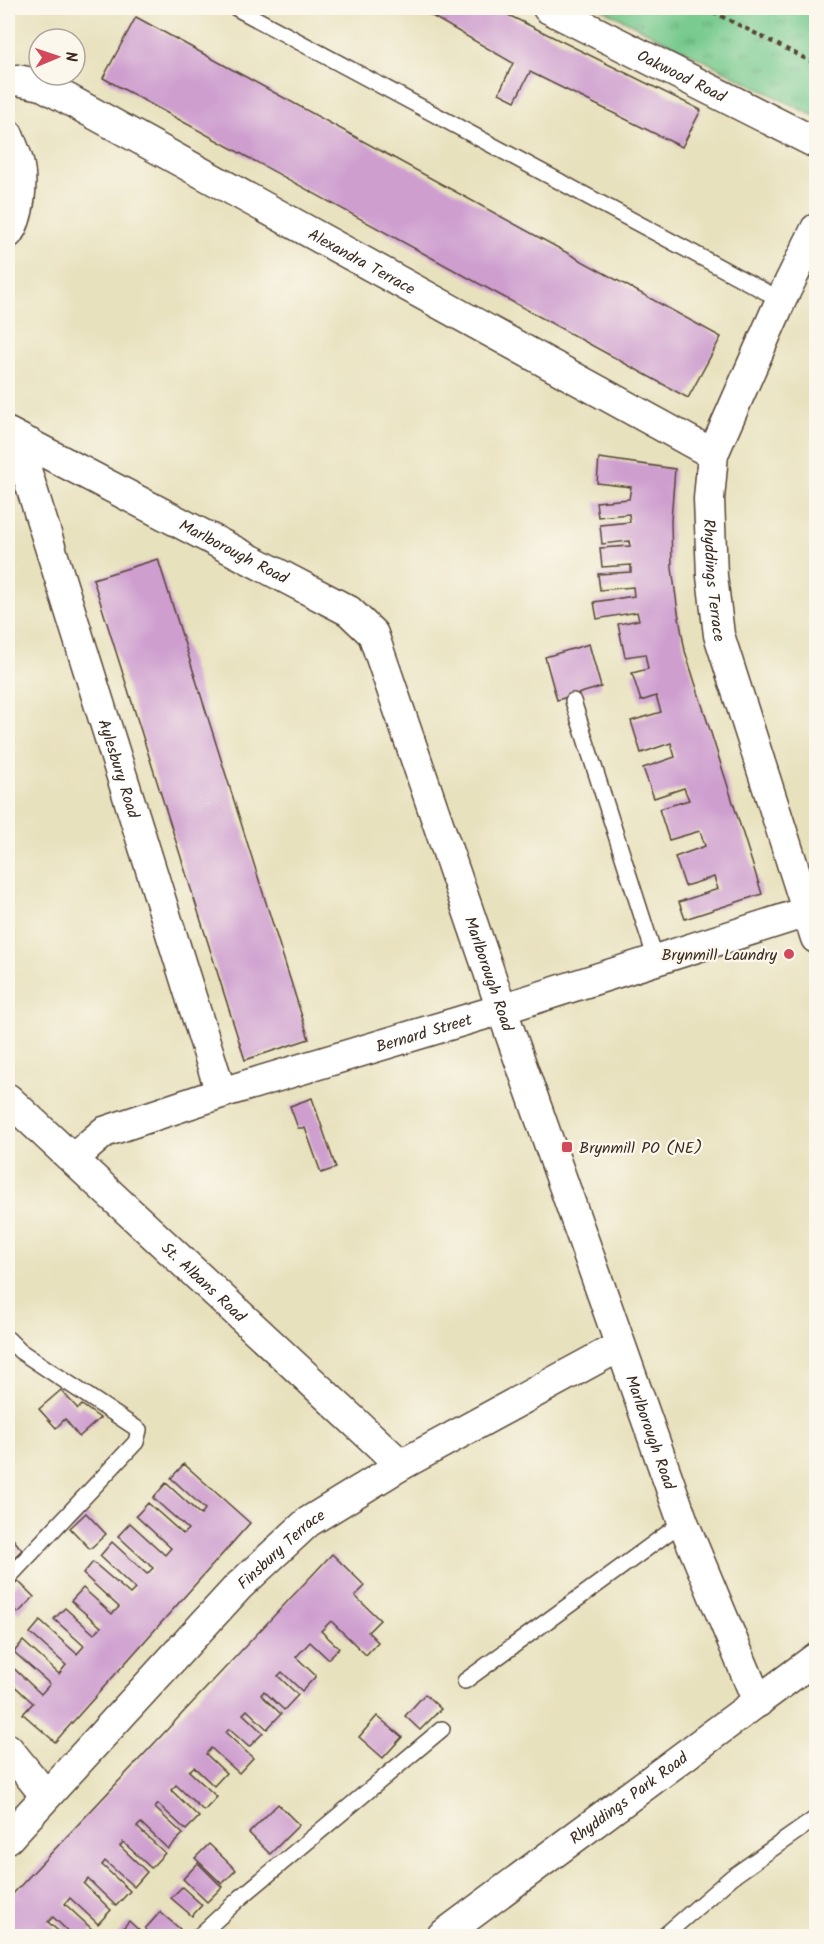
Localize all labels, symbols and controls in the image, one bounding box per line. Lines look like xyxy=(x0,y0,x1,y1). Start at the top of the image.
north arrow xyxy=(27,27,87,87)
street label: Oakwood Road xyxy=(633,44,731,110)
text: N xyxy=(58,51,83,62)
street label: Alexandra Terrace xyxy=(303,223,420,302)
street label: Marlborough Road xyxy=(174,513,293,592)
street label: Rhyddings Terrace xyxy=(696,518,731,645)
street label: Aylesbury Road xyxy=(91,716,146,823)
street label: Marlborough Road xyxy=(457,913,520,1036)
place label: Brynmill Laundry xyxy=(661,943,777,968)
marker: Brynmill Laundry xyxy=(782,947,796,961)
street label: Bernard Street xyxy=(373,1007,476,1060)
place label: Brynmill PO (NE) xyxy=(579,1136,702,1161)
marker: Brynmill PO (NE) xyxy=(560,1140,574,1154)
street label: St. Albans Road xyxy=(155,1237,252,1330)
street label: Marlborough Road xyxy=(618,1372,682,1494)
street label: Finsbury Terrace xyxy=(232,1503,330,1596)
street label: Rhyddings Park Road xyxy=(565,1746,694,1851)

